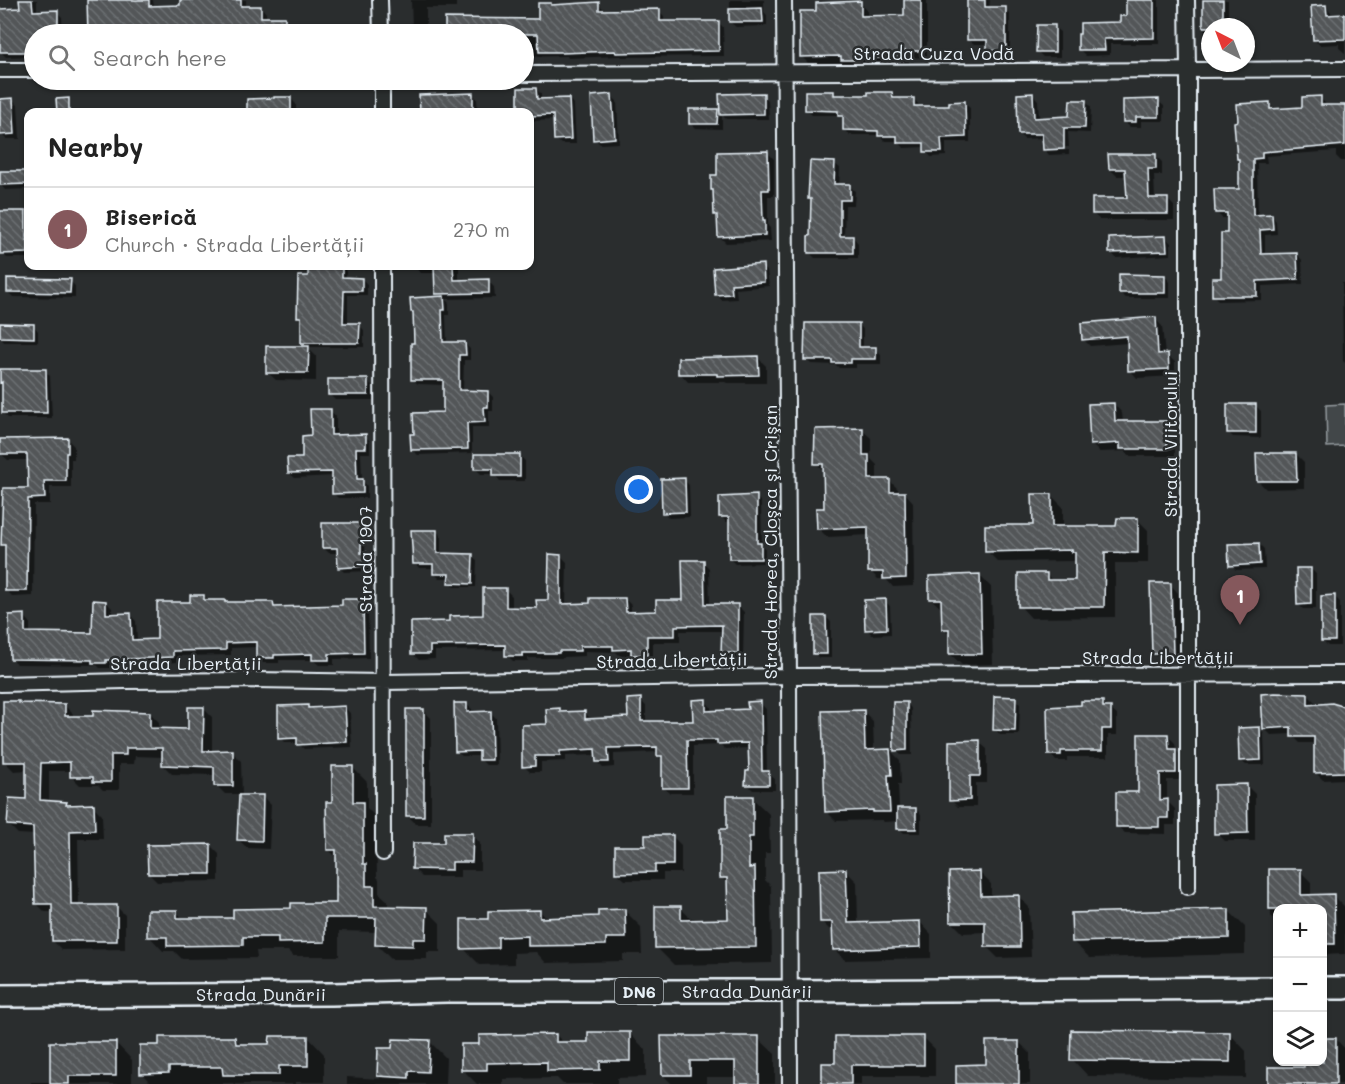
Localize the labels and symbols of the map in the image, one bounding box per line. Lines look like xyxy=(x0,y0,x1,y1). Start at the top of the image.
north arrow xyxy=(1201,18,1255,72)
street label: Strada Cuza Vodă xyxy=(853,41,1015,65)
street label: Strada Viitorului xyxy=(1158,371,1182,517)
street label: Strada Horea, Cloşca şi Crişan xyxy=(758,405,782,679)
your location xyxy=(624,475,653,504)
street label: Strada 1907 xyxy=(353,506,377,612)
pin: 1 xyxy=(1220,576,1260,625)
street label: Strada Libertății xyxy=(1082,645,1234,669)
street label: Strada Libertății xyxy=(596,647,748,673)
street label: Strada Libertății xyxy=(110,651,262,675)
road number: DN6 xyxy=(615,978,663,1004)
street label: Strada Dunării xyxy=(682,979,812,1003)
street label: Strada Dunării xyxy=(196,982,326,1006)

